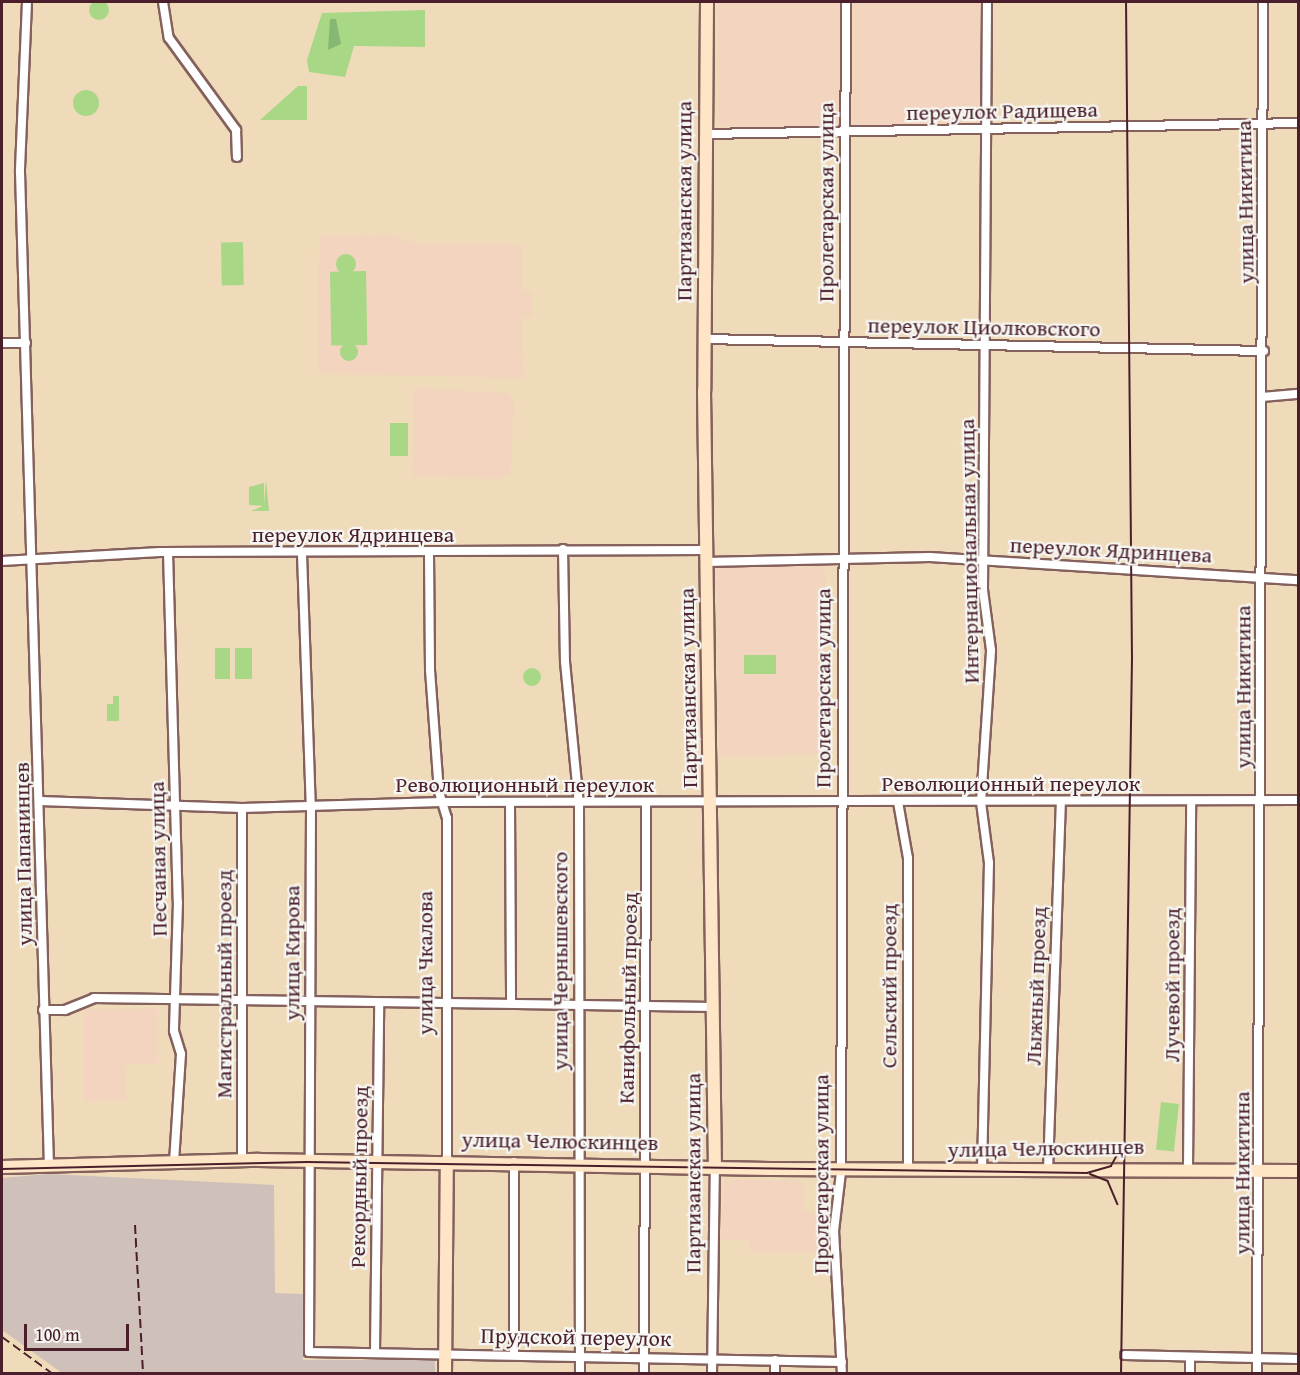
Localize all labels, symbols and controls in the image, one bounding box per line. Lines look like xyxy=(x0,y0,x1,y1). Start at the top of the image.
street label: переулок Радищева xyxy=(906,96,1098,126)
street label: Партизанская улица xyxy=(671,101,697,301)
street label: Пролетарская улица xyxy=(813,102,839,302)
street label: улица Никитина xyxy=(1230,120,1260,284)
street label: переулок Циолковского xyxy=(867,312,1101,342)
street label: Интернациональная улица xyxy=(953,418,985,684)
street label: переулок Ядринцева xyxy=(252,522,454,548)
street label: переулок Ядринцева xyxy=(1009,532,1213,568)
street label: Партизанская улица xyxy=(673,588,703,788)
street label: Пролетарская улица xyxy=(810,588,836,788)
street label: улица Никитина xyxy=(1230,605,1256,769)
street label: улица Папанинцев xyxy=(8,762,38,946)
street label: Революционный переулок xyxy=(882,771,1140,797)
street label: Революционный переулок xyxy=(396,772,654,798)
street label: Песчаная улица xyxy=(143,781,173,937)
street label: улица Чернышевского xyxy=(547,852,573,1070)
street label: Магистральный проезд xyxy=(211,870,237,1098)
street label: улица Кирова xyxy=(279,885,305,1021)
street label: улица Чкалова xyxy=(412,891,438,1035)
street label: Канифольный проезд xyxy=(613,892,643,1104)
street label: Сельский проезд xyxy=(876,904,902,1068)
street label: Лыжный проезд xyxy=(1020,906,1052,1066)
street label: Лучевой проезд xyxy=(1159,908,1185,1062)
street label: Партизанская улица xyxy=(680,1073,706,1273)
street label: Пролетарская улица xyxy=(808,1074,834,1274)
street label: Рекордный проезд xyxy=(344,1086,374,1268)
street label: улица Никитина xyxy=(1229,1091,1255,1255)
street label: улица Челюскинцев xyxy=(461,1126,659,1156)
street label: улица Челюскинцев xyxy=(947,1133,1145,1163)
scale bar xyxy=(27,1312,132,1350)
text: 100 m xyxy=(35,1321,80,1348)
street label: Прудской переулок xyxy=(480,1322,672,1352)

